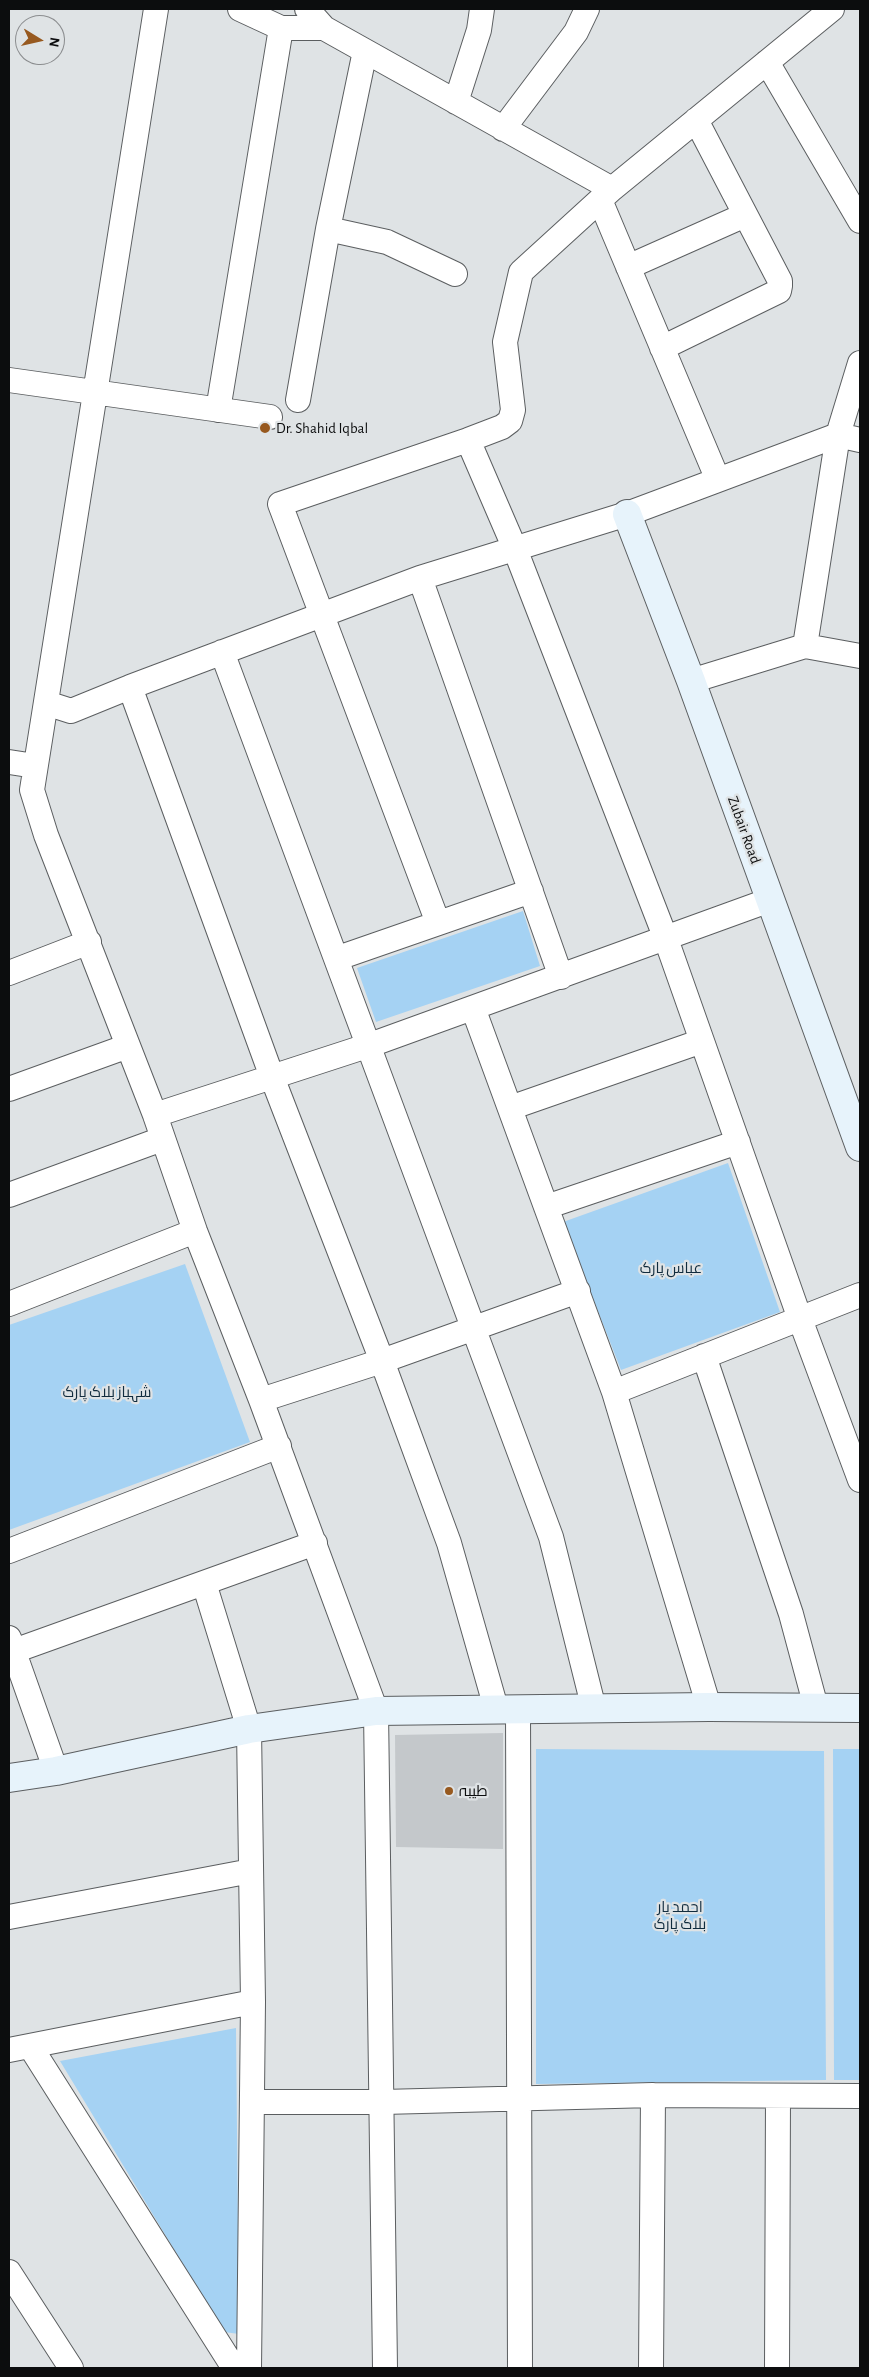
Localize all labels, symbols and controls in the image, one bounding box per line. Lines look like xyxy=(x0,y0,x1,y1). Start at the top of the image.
north arrow xyxy=(15,15,65,65)
text: N xyxy=(46,36,62,48)
place label: Dr. Shahid Iqbal xyxy=(276,419,368,437)
marker: Dr. Shahid Iqbal xyxy=(258,421,272,435)
street label: Zubair Road xyxy=(723,794,765,866)
park label: عباس پارک xyxy=(640,1259,702,1277)
park label: شہباز بلاک پارک xyxy=(63,1383,151,1401)
place label: طیبہ xyxy=(459,1782,488,1800)
marker: طیبہ xyxy=(443,1785,455,1797)
park label: احمد یار بلاک پارک xyxy=(654,1898,706,1933)

